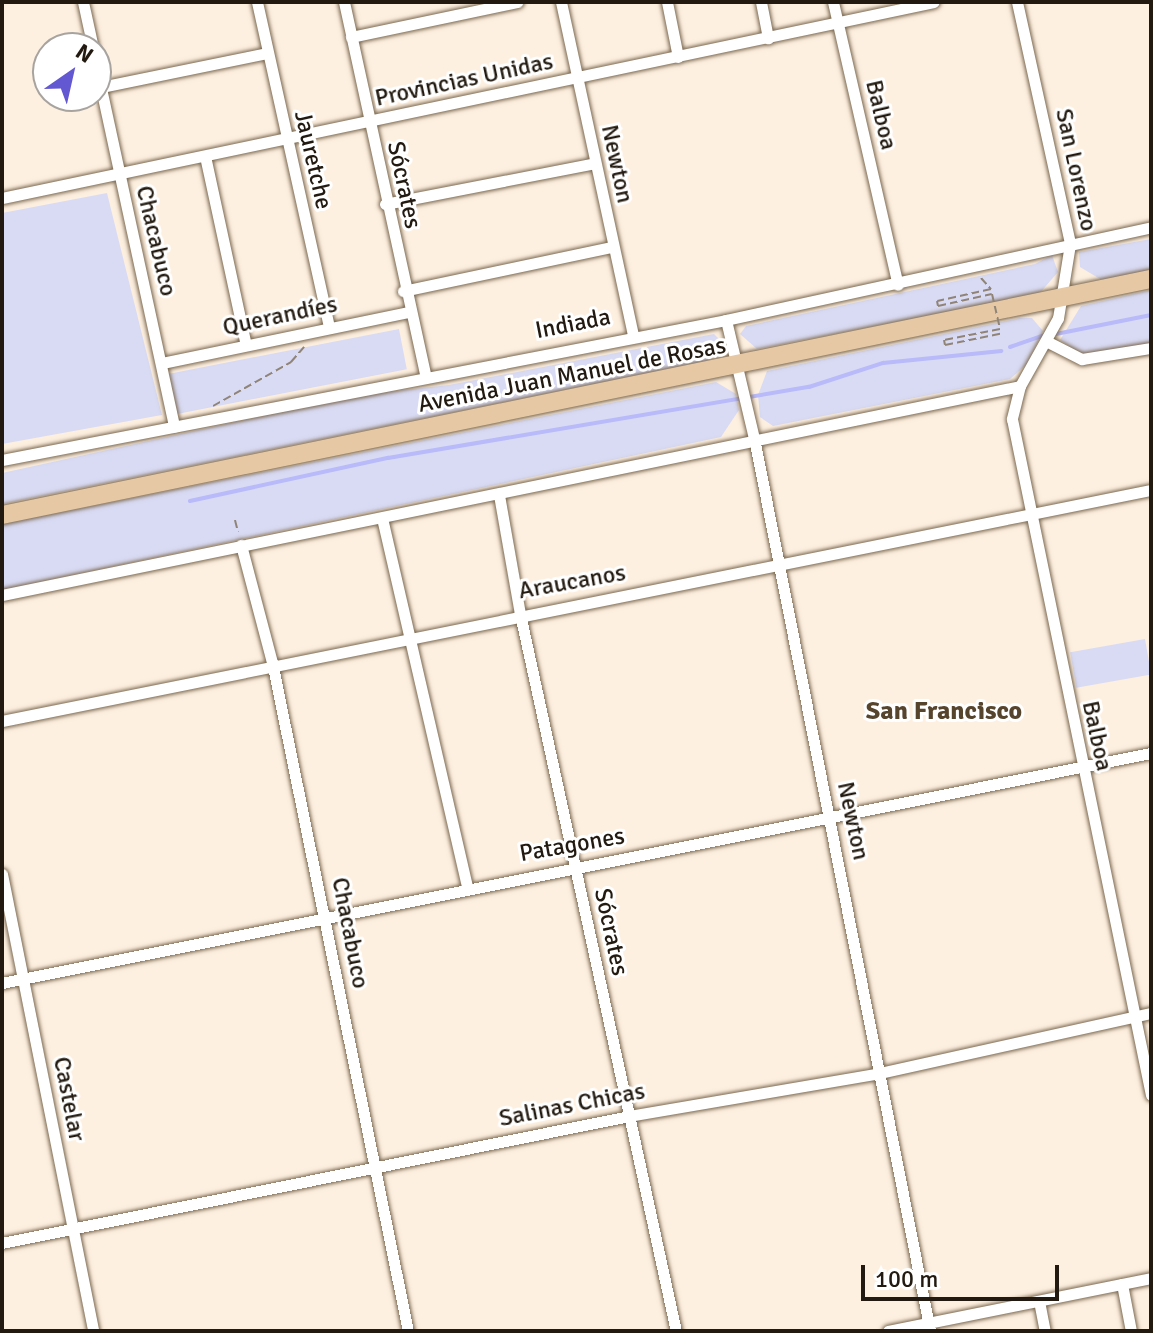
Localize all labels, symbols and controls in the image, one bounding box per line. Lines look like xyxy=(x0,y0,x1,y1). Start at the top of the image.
north arrow xyxy=(32,32,112,112)
text: N xyxy=(71,38,98,69)
street label: Provincias Unidas xyxy=(372,47,556,113)
street label: Balboa xyxy=(859,77,903,153)
street label: San Lorenzo xyxy=(1049,106,1103,234)
street label: Jauretche xyxy=(288,108,338,212)
street label: Newton xyxy=(595,122,639,206)
street label: Sócrates xyxy=(381,139,427,231)
street label: Chacabuco xyxy=(129,183,183,299)
street label: Querandíes xyxy=(220,290,340,342)
street label: Indiada xyxy=(533,303,613,345)
street label: Avenida Juan Manuel de Rosas xyxy=(416,331,728,419)
street label: Araucanos xyxy=(516,558,628,606)
district label: San Francisco xyxy=(866,696,1022,728)
street label: Balboa xyxy=(1076,698,1118,774)
street label: Newton xyxy=(831,779,875,863)
street label: Patagones xyxy=(517,822,627,868)
street label: Chacabuco xyxy=(325,875,375,991)
street label: Sócrates xyxy=(588,886,634,978)
street label: Castelar xyxy=(47,1054,91,1144)
street label: Salinas Chicas xyxy=(497,1077,647,1133)
scale bar xyxy=(865,1249,1063,1299)
text: 100 m xyxy=(875,1264,938,1294)

